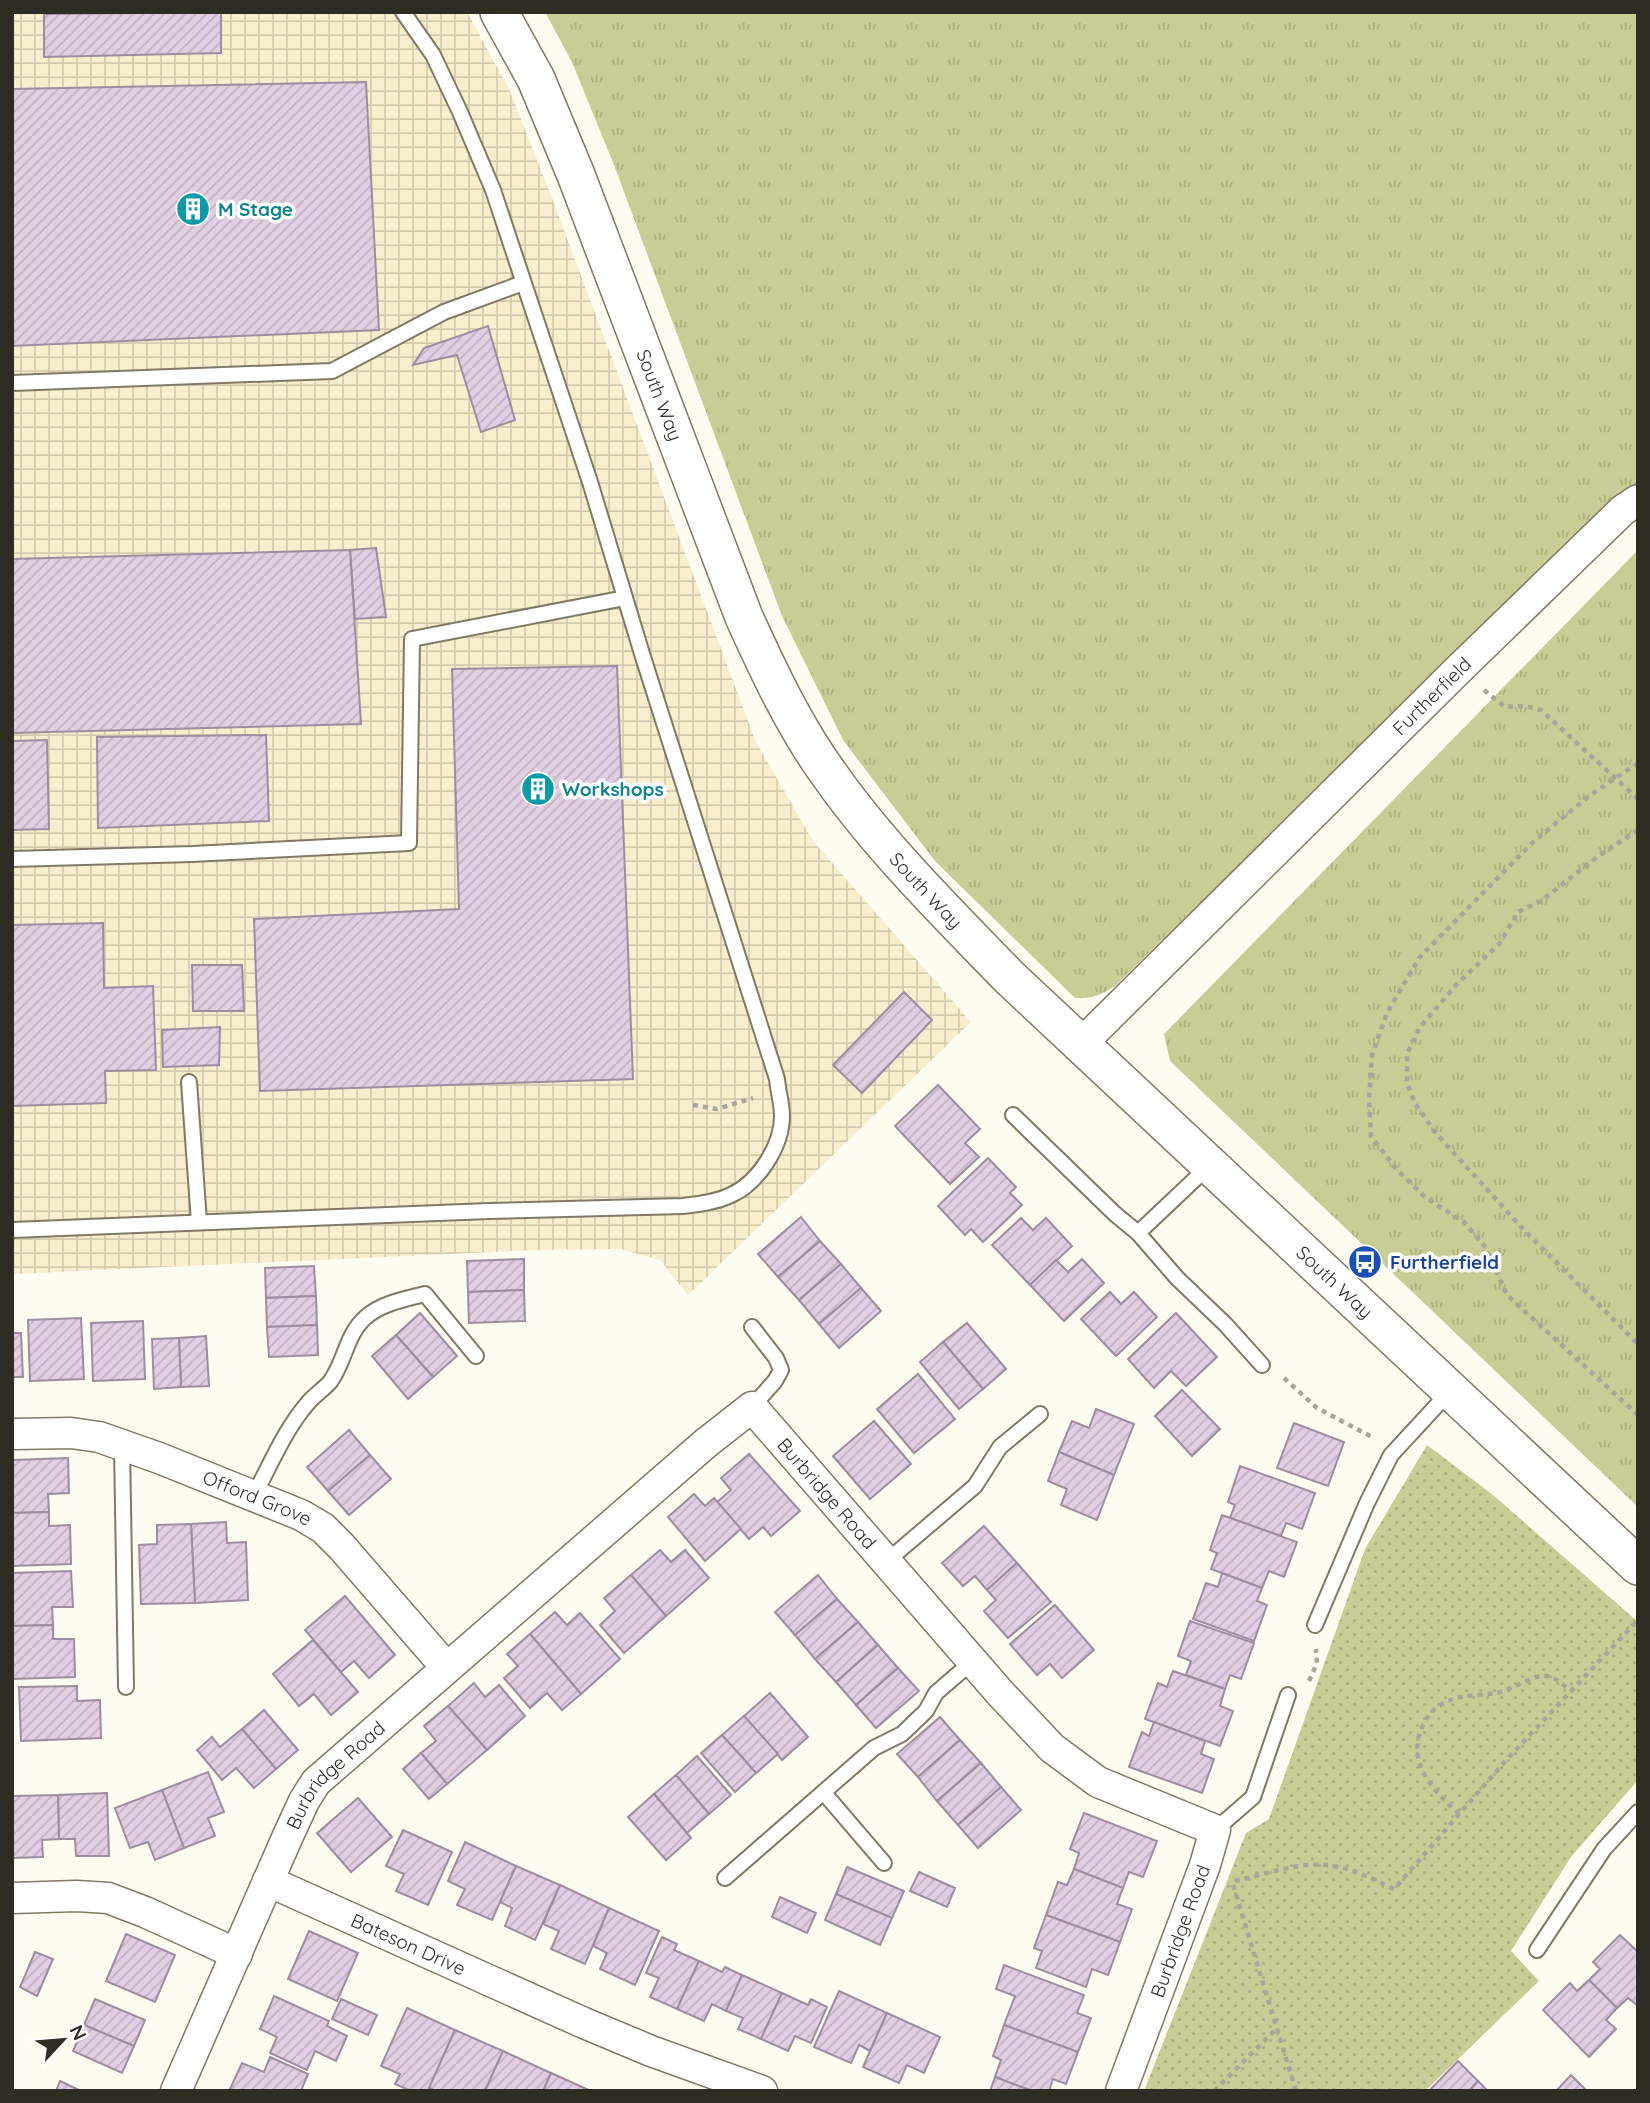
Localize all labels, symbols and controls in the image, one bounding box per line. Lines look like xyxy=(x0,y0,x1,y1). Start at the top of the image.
building icon: M Stage xyxy=(174,190,212,228)
place label: M Stage xyxy=(218,197,293,221)
street label: South Way xyxy=(631,346,688,444)
street label: Furtherfield xyxy=(1387,652,1476,740)
building icon: Workshops xyxy=(519,770,557,808)
place label: Workshops xyxy=(562,777,664,801)
street label: South Way xyxy=(885,847,968,934)
street label: South Way xyxy=(1291,1240,1378,1323)
bus stop icon: Furtherfield xyxy=(1346,1243,1384,1281)
place label: Furtherfield xyxy=(1390,1250,1499,1274)
street label: Burbridge Road xyxy=(772,1433,882,1554)
street label: Offord Grove xyxy=(199,1465,317,1531)
street label: Burbridge Road xyxy=(281,1716,390,1833)
street label: Burbridge Road xyxy=(1145,1861,1215,2001)
street label: Bateson Drive xyxy=(347,1908,470,1980)
north arrow xyxy=(28,2005,98,2075)
text: N xyxy=(64,2021,92,2044)

